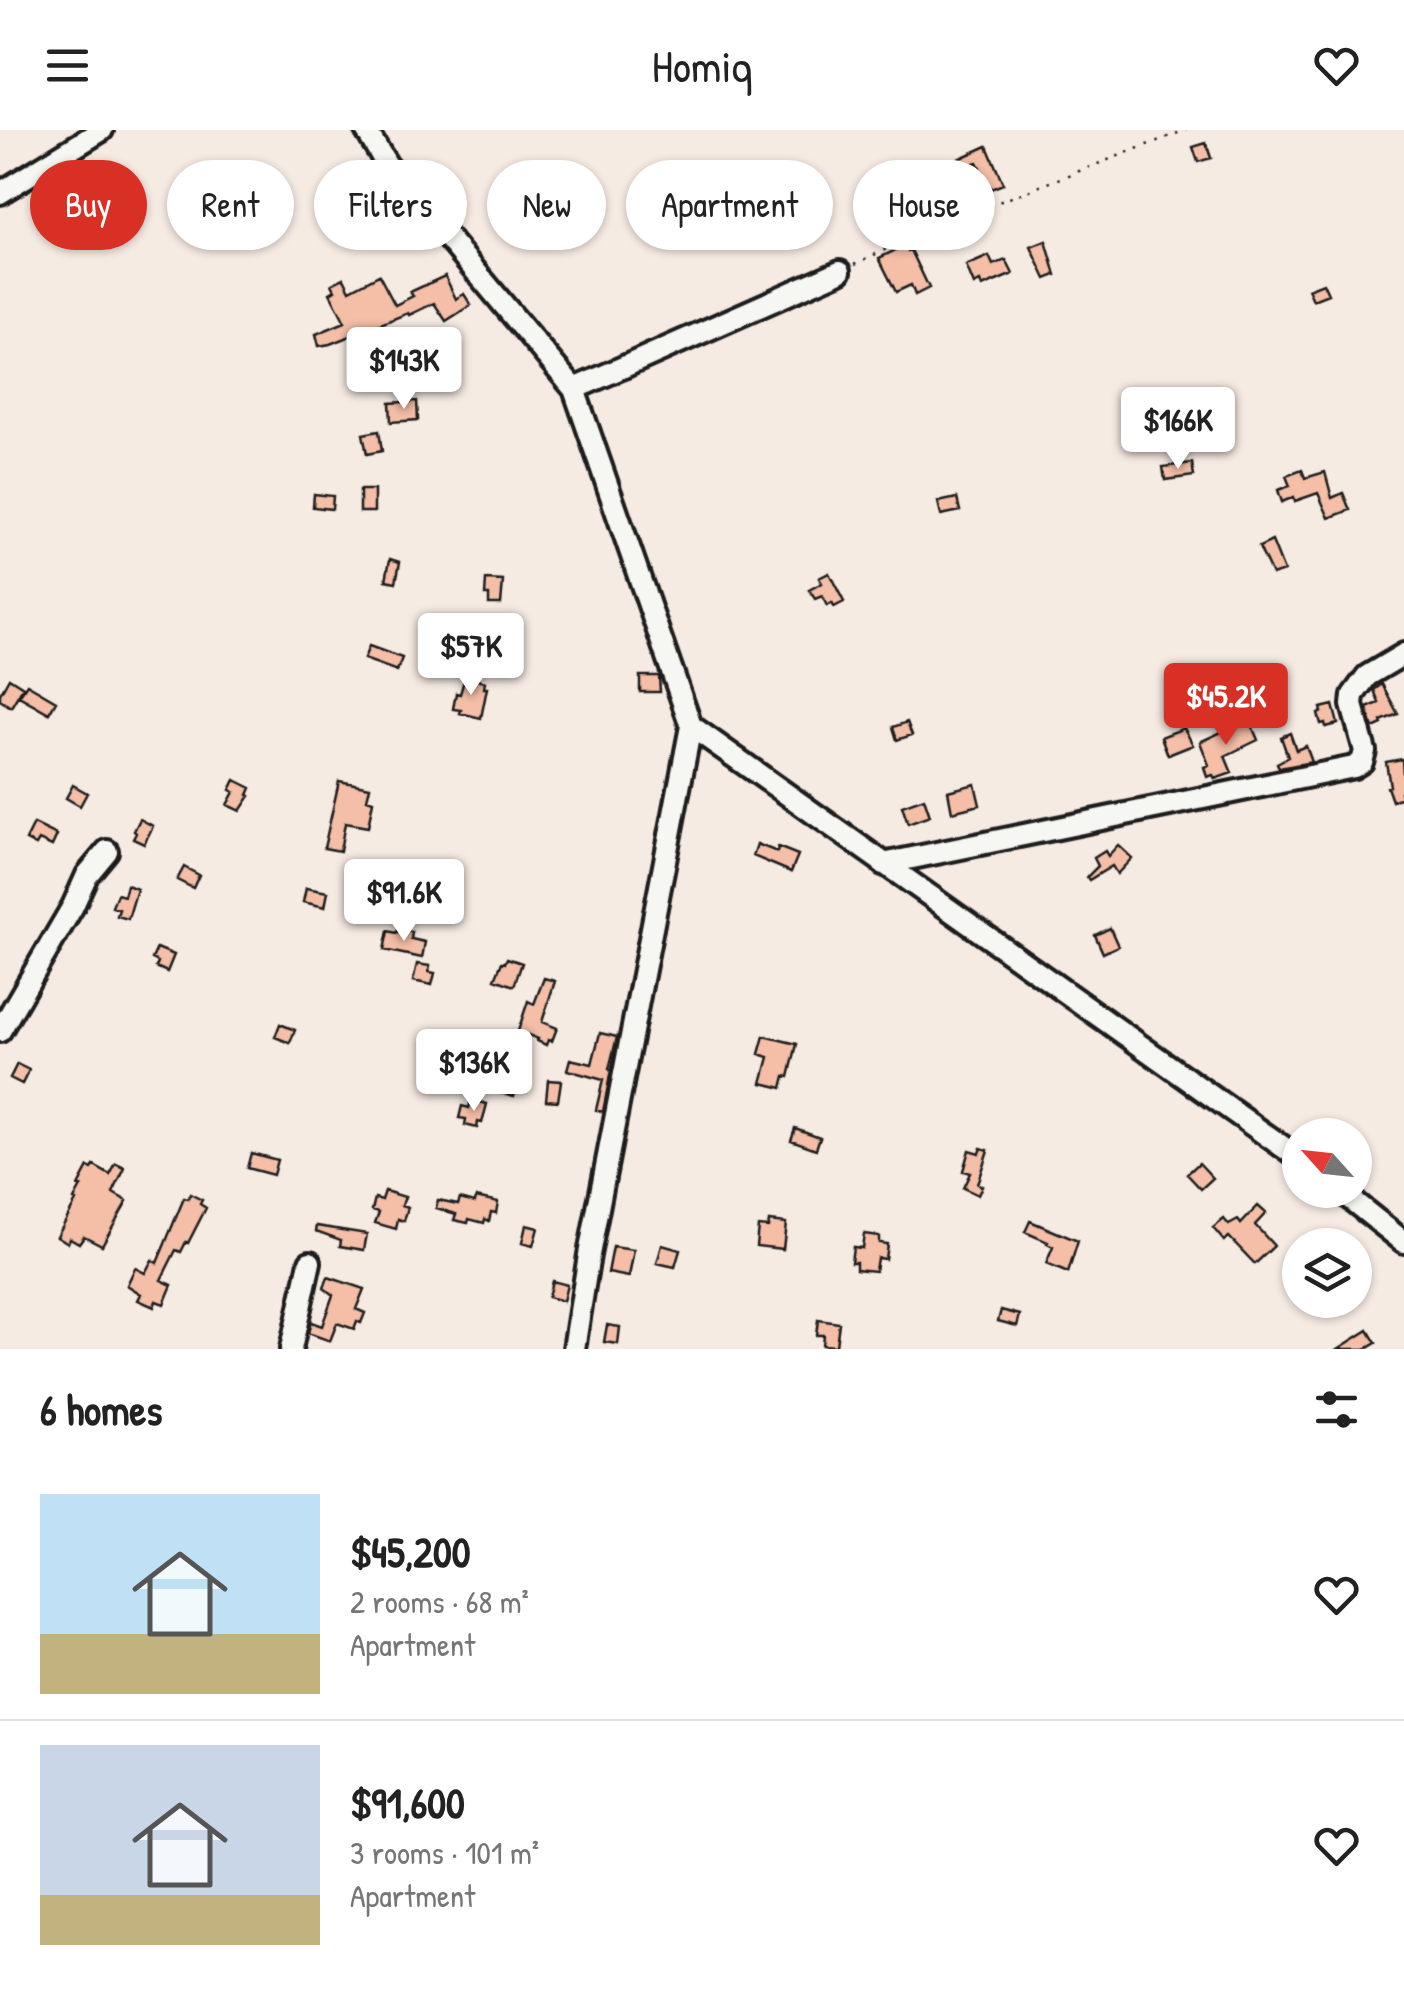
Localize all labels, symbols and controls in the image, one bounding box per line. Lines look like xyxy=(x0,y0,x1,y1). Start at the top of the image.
text: Homiq xyxy=(652,35,752,96)
icon: menu xyxy=(40,38,95,93)
icon: heart xyxy=(1309,38,1364,93)
chip: Buy xyxy=(30,160,147,250)
chip: Rent xyxy=(167,160,294,250)
chip: Filters xyxy=(314,160,467,250)
chip: New xyxy=(487,160,606,250)
chip: Apartment xyxy=(626,160,833,250)
chip: House xyxy=(853,160,995,250)
pin: $143K xyxy=(334,327,474,412)
text: $143K xyxy=(369,338,439,381)
pin: $166K xyxy=(1108,387,1248,472)
text: $166K xyxy=(1143,398,1213,441)
pin: $57K xyxy=(412,613,530,698)
text: $57K xyxy=(440,624,502,667)
pin: $45.2K xyxy=(1145,663,1307,748)
text: $45.2K xyxy=(1186,674,1266,717)
pin: $91.6K xyxy=(323,859,485,944)
text: $91.6K xyxy=(366,870,442,913)
pin: $136K xyxy=(404,1029,544,1114)
text: $136K xyxy=(438,1040,510,1083)
north arrow xyxy=(1282,1118,1372,1208)
map controls xyxy=(1282,1118,1372,1318)
button: layers xyxy=(1282,1228,1372,1318)
text: 6 homes xyxy=(40,1381,162,1438)
icon: filters xyxy=(1309,1382,1364,1437)
text: $45,200 xyxy=(350,1523,471,1580)
icon: home xyxy=(120,1534,240,1654)
icon: heart xyxy=(1309,1567,1364,1622)
text: 2 rooms · 68 m² xyxy=(350,1580,529,1623)
text: Apartment xyxy=(350,1623,475,1666)
text: $91,600 xyxy=(350,1774,465,1831)
icon: home xyxy=(120,1785,240,1905)
icon: heart xyxy=(1309,1818,1364,1873)
text: 3 rooms · 101 m² xyxy=(350,1831,539,1874)
text: Apartment xyxy=(350,1874,475,1917)

